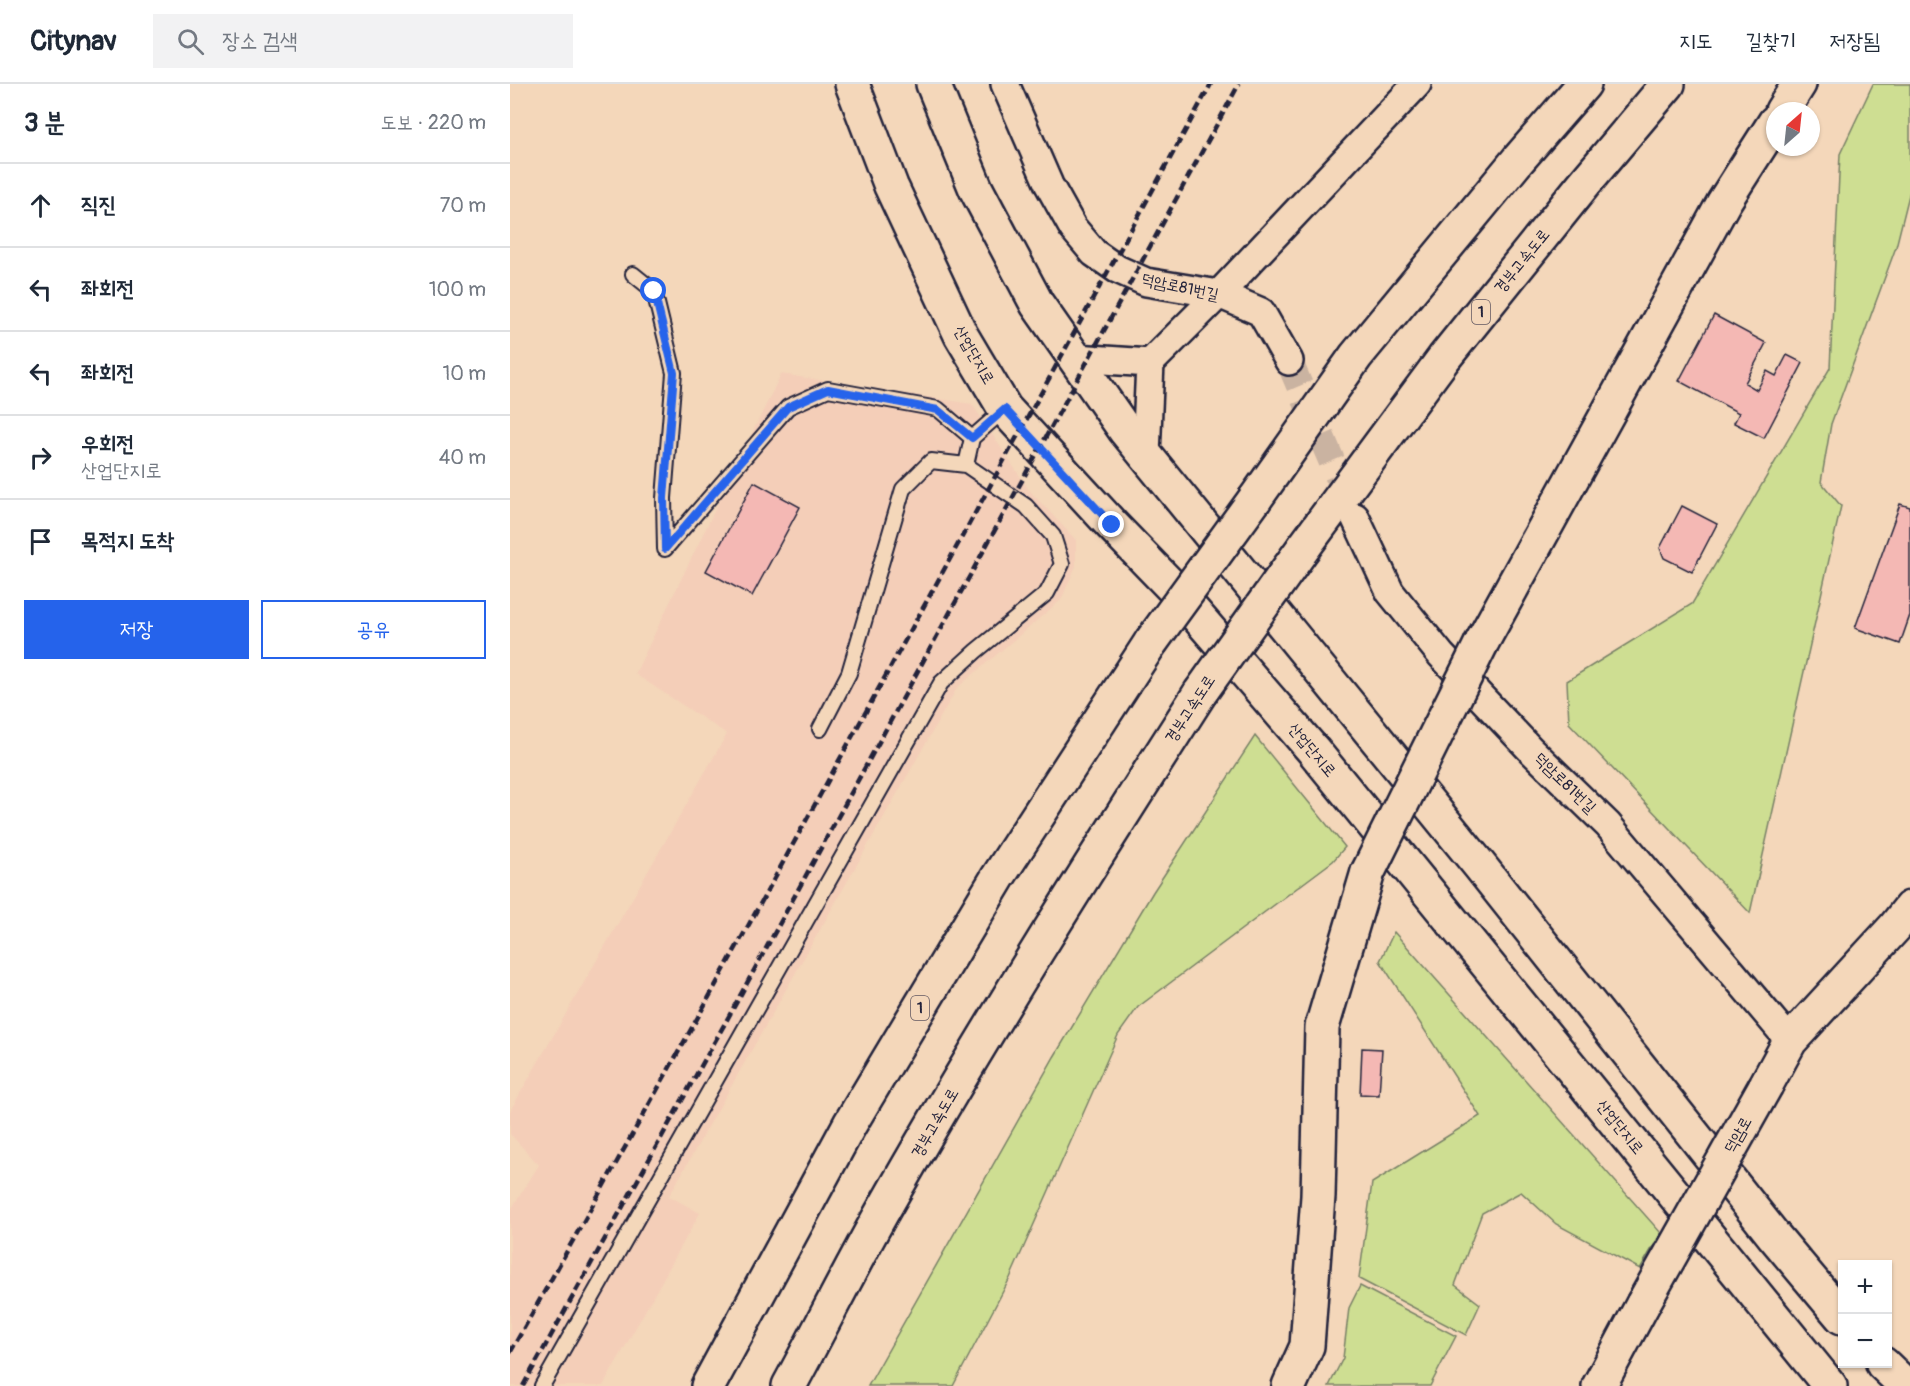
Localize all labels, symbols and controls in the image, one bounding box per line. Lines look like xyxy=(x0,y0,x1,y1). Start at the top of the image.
search box xyxy=(153,14,573,68)
text: Citynav xyxy=(30,24,117,59)
icon: search xyxy=(174,25,207,58)
text: 장소 검색 xyxy=(222,27,298,55)
text: 지도 xyxy=(1679,28,1713,55)
text: 길찾기 xyxy=(1746,28,1796,55)
text: 저장됨 xyxy=(1829,28,1880,55)
north arrow xyxy=(1766,102,1820,156)
text: 3 분 xyxy=(24,107,65,139)
text: 도보 · 220 m xyxy=(381,110,486,135)
icon: ahead xyxy=(24,189,57,222)
text: 직진 xyxy=(81,191,116,219)
text: 70 m xyxy=(440,193,486,218)
street label: 경부고속도로 xyxy=(1490,225,1554,297)
street label: 덕암로81번길 xyxy=(1139,269,1221,305)
icon: left xyxy=(24,273,57,306)
text: 좌회전 xyxy=(81,275,134,303)
text: 100 m xyxy=(429,277,486,302)
route start xyxy=(640,277,666,303)
road number: 1 xyxy=(1472,300,1490,324)
street label: 산업단지로 xyxy=(949,322,999,388)
icon: left xyxy=(24,357,57,390)
text: 좌회전 xyxy=(81,359,134,387)
text: 10 m xyxy=(442,361,486,386)
text: 우회전 xyxy=(81,430,134,458)
icon: right xyxy=(24,441,57,474)
text: 40 m xyxy=(439,445,486,470)
text: 산업단지로 xyxy=(81,458,161,483)
route end xyxy=(1098,511,1124,537)
icon: arrive xyxy=(24,525,57,558)
text: 목적지 도착 xyxy=(81,527,174,555)
button: 저장 xyxy=(24,600,249,659)
button: 공유 xyxy=(261,600,486,659)
street label: 경부고속도로 xyxy=(1161,671,1219,747)
street label: 산업단지로 xyxy=(1284,719,1340,781)
street label: 덕암로81번길 xyxy=(1530,748,1600,818)
road number: 1 xyxy=(911,996,929,1020)
street label: 경부고속도로 xyxy=(907,1085,963,1161)
street label: 산업단지로 xyxy=(1592,1096,1648,1158)
street label: 덕암로 xyxy=(1720,1113,1756,1157)
map controls xyxy=(1838,1260,1892,1368)
button: + xyxy=(1838,1260,1892,1314)
button: − xyxy=(1838,1314,1892,1368)

